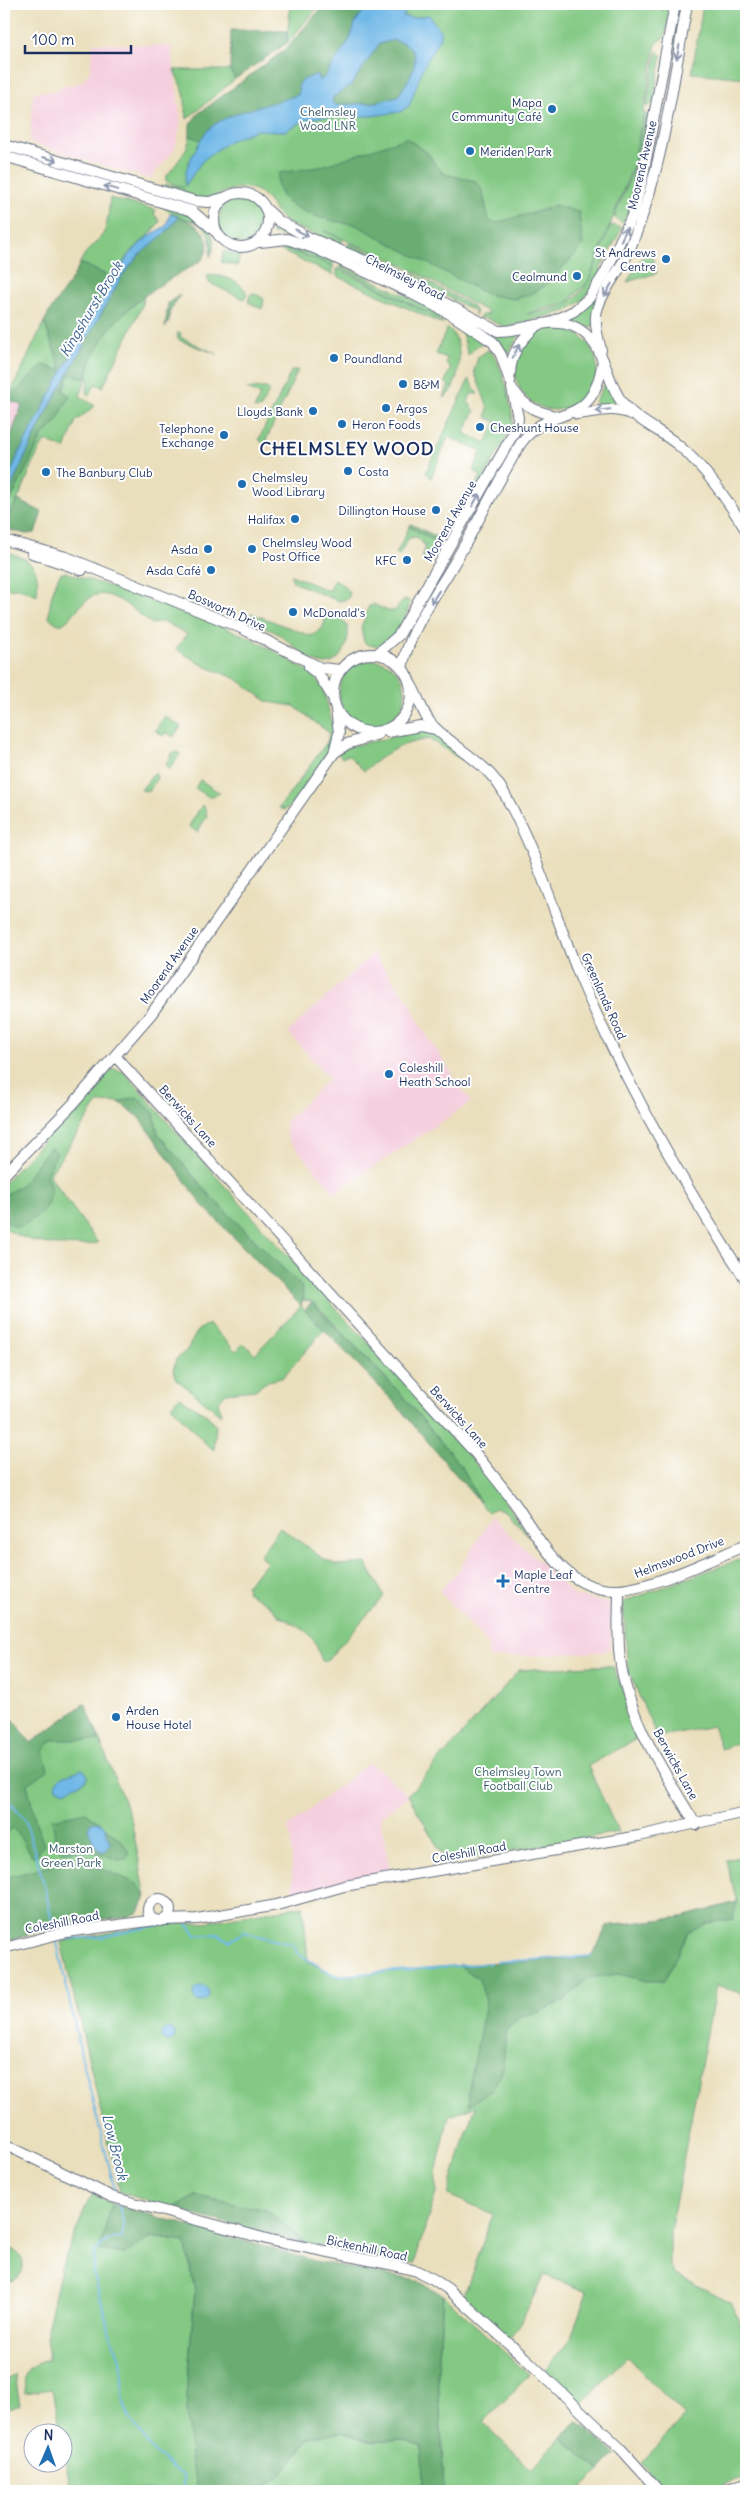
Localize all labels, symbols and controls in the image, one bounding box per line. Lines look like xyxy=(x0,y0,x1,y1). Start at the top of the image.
scale bar xyxy=(25,22,131,54)
text: 100 m xyxy=(32,30,74,49)
one-way arrow xyxy=(673,43,683,59)
place label: Mapa Community Café xyxy=(451,95,542,124)
marker: Mapa Community Café xyxy=(546,103,558,115)
park label: Chelmsley Wood LNR xyxy=(300,104,357,133)
street label: Moorend Avenue xyxy=(624,119,660,211)
place label: Meriden Park xyxy=(480,144,552,159)
marker: Meriden Park xyxy=(464,145,476,157)
one-way arrow xyxy=(42,155,58,165)
one-way arrow xyxy=(104,183,120,193)
one-way arrow xyxy=(619,227,629,242)
one-way arrow xyxy=(294,228,309,238)
place label: St Andrews Centre xyxy=(595,245,656,274)
street label: Chelmsley Road xyxy=(363,251,447,303)
marker: St Andrews Centre xyxy=(660,253,672,265)
water label: Kingshurst Brook xyxy=(55,257,127,360)
place label: Ceolmund xyxy=(512,269,567,284)
marker: Ceolmund xyxy=(571,270,583,282)
one-way arrow xyxy=(603,282,613,296)
one-way arrow xyxy=(511,343,521,358)
place label: Poundland xyxy=(344,351,402,366)
marker: Poundland xyxy=(328,352,340,364)
place label: B&M xyxy=(413,377,440,392)
marker: B&M xyxy=(397,378,409,390)
place label: Argos xyxy=(396,401,427,416)
marker: Argos xyxy=(380,402,392,414)
place label: Lloyds Bank xyxy=(237,404,303,419)
marker: Lloyds Bank xyxy=(307,405,319,417)
one-way arrow xyxy=(595,405,611,415)
place label: Heron Foods xyxy=(352,417,421,432)
marker: Heron Foods xyxy=(336,418,348,430)
place label: Cheshunt House xyxy=(490,420,579,435)
place label: Telephone Exchange xyxy=(159,421,214,450)
marker: Cheshunt House xyxy=(474,421,486,433)
marker: Telephone Exchange xyxy=(218,429,230,441)
district label: CHELMSLEY WOOD xyxy=(259,437,435,460)
place label: Costa xyxy=(358,464,389,479)
place label: The Banbury Club xyxy=(56,465,153,480)
marker: Costa xyxy=(342,465,354,477)
marker: The Banbury Club xyxy=(40,466,52,478)
place label: Chelmsley Wood Library xyxy=(252,470,325,499)
marker: Chelmsley Wood Library xyxy=(236,478,248,490)
street label: Moorend Avenue xyxy=(421,478,479,564)
one-way arrow xyxy=(471,493,481,507)
place label: Dillington House xyxy=(338,503,426,518)
marker: Dillington House xyxy=(430,504,442,516)
place label: Halifax xyxy=(248,512,285,527)
marker: Halifax xyxy=(289,513,301,525)
place label: Chelmsley Wood Post Office xyxy=(262,535,352,564)
place label: Asda xyxy=(171,542,198,557)
marker: Asda xyxy=(202,543,214,555)
marker: Chelmsley Wood Post Office xyxy=(246,543,258,555)
place label: KFC xyxy=(375,553,397,568)
marker: KFC xyxy=(401,554,413,566)
place label: Asda Café xyxy=(146,563,201,578)
marker: Asda Café xyxy=(205,564,217,576)
street label: Bosworth Drive xyxy=(186,586,268,634)
one-way arrow xyxy=(429,590,439,604)
place label: McDonald's xyxy=(303,605,365,620)
marker: McDonald's xyxy=(287,606,299,618)
street label: Moorend Avenue xyxy=(137,923,201,1007)
street label: Greenlands Road xyxy=(578,950,630,1042)
place label: Coleshill Heath School xyxy=(399,1060,471,1089)
marker: Coleshill Heath School xyxy=(383,1068,395,1080)
street label: Berwicks Lane xyxy=(156,1082,220,1150)
street label: Berwicks Lane xyxy=(427,1383,491,1451)
street label: Helmswood Drive xyxy=(632,1533,726,1581)
place label: Maple Leaf Centre xyxy=(514,1567,574,1596)
marker: Maple Leaf Centre xyxy=(496,1574,510,1588)
place label: Arden House Hotel xyxy=(126,1703,192,1732)
marker: Arden House Hotel xyxy=(110,1711,122,1723)
street label: Berwicks Lane xyxy=(650,1726,702,1802)
park label: Chelmsley Town Football Club xyxy=(474,1764,562,1793)
street label: Coleshill Road xyxy=(431,1838,507,1866)
park label: Marston Green Park xyxy=(41,1841,101,1870)
street label: Coleshill Road xyxy=(24,1907,100,1937)
water label: Low Brook xyxy=(98,2112,132,2183)
street label: Bickenhill Road xyxy=(325,2232,409,2264)
north arrow xyxy=(22,2422,72,2472)
text: N xyxy=(43,2426,54,2444)

